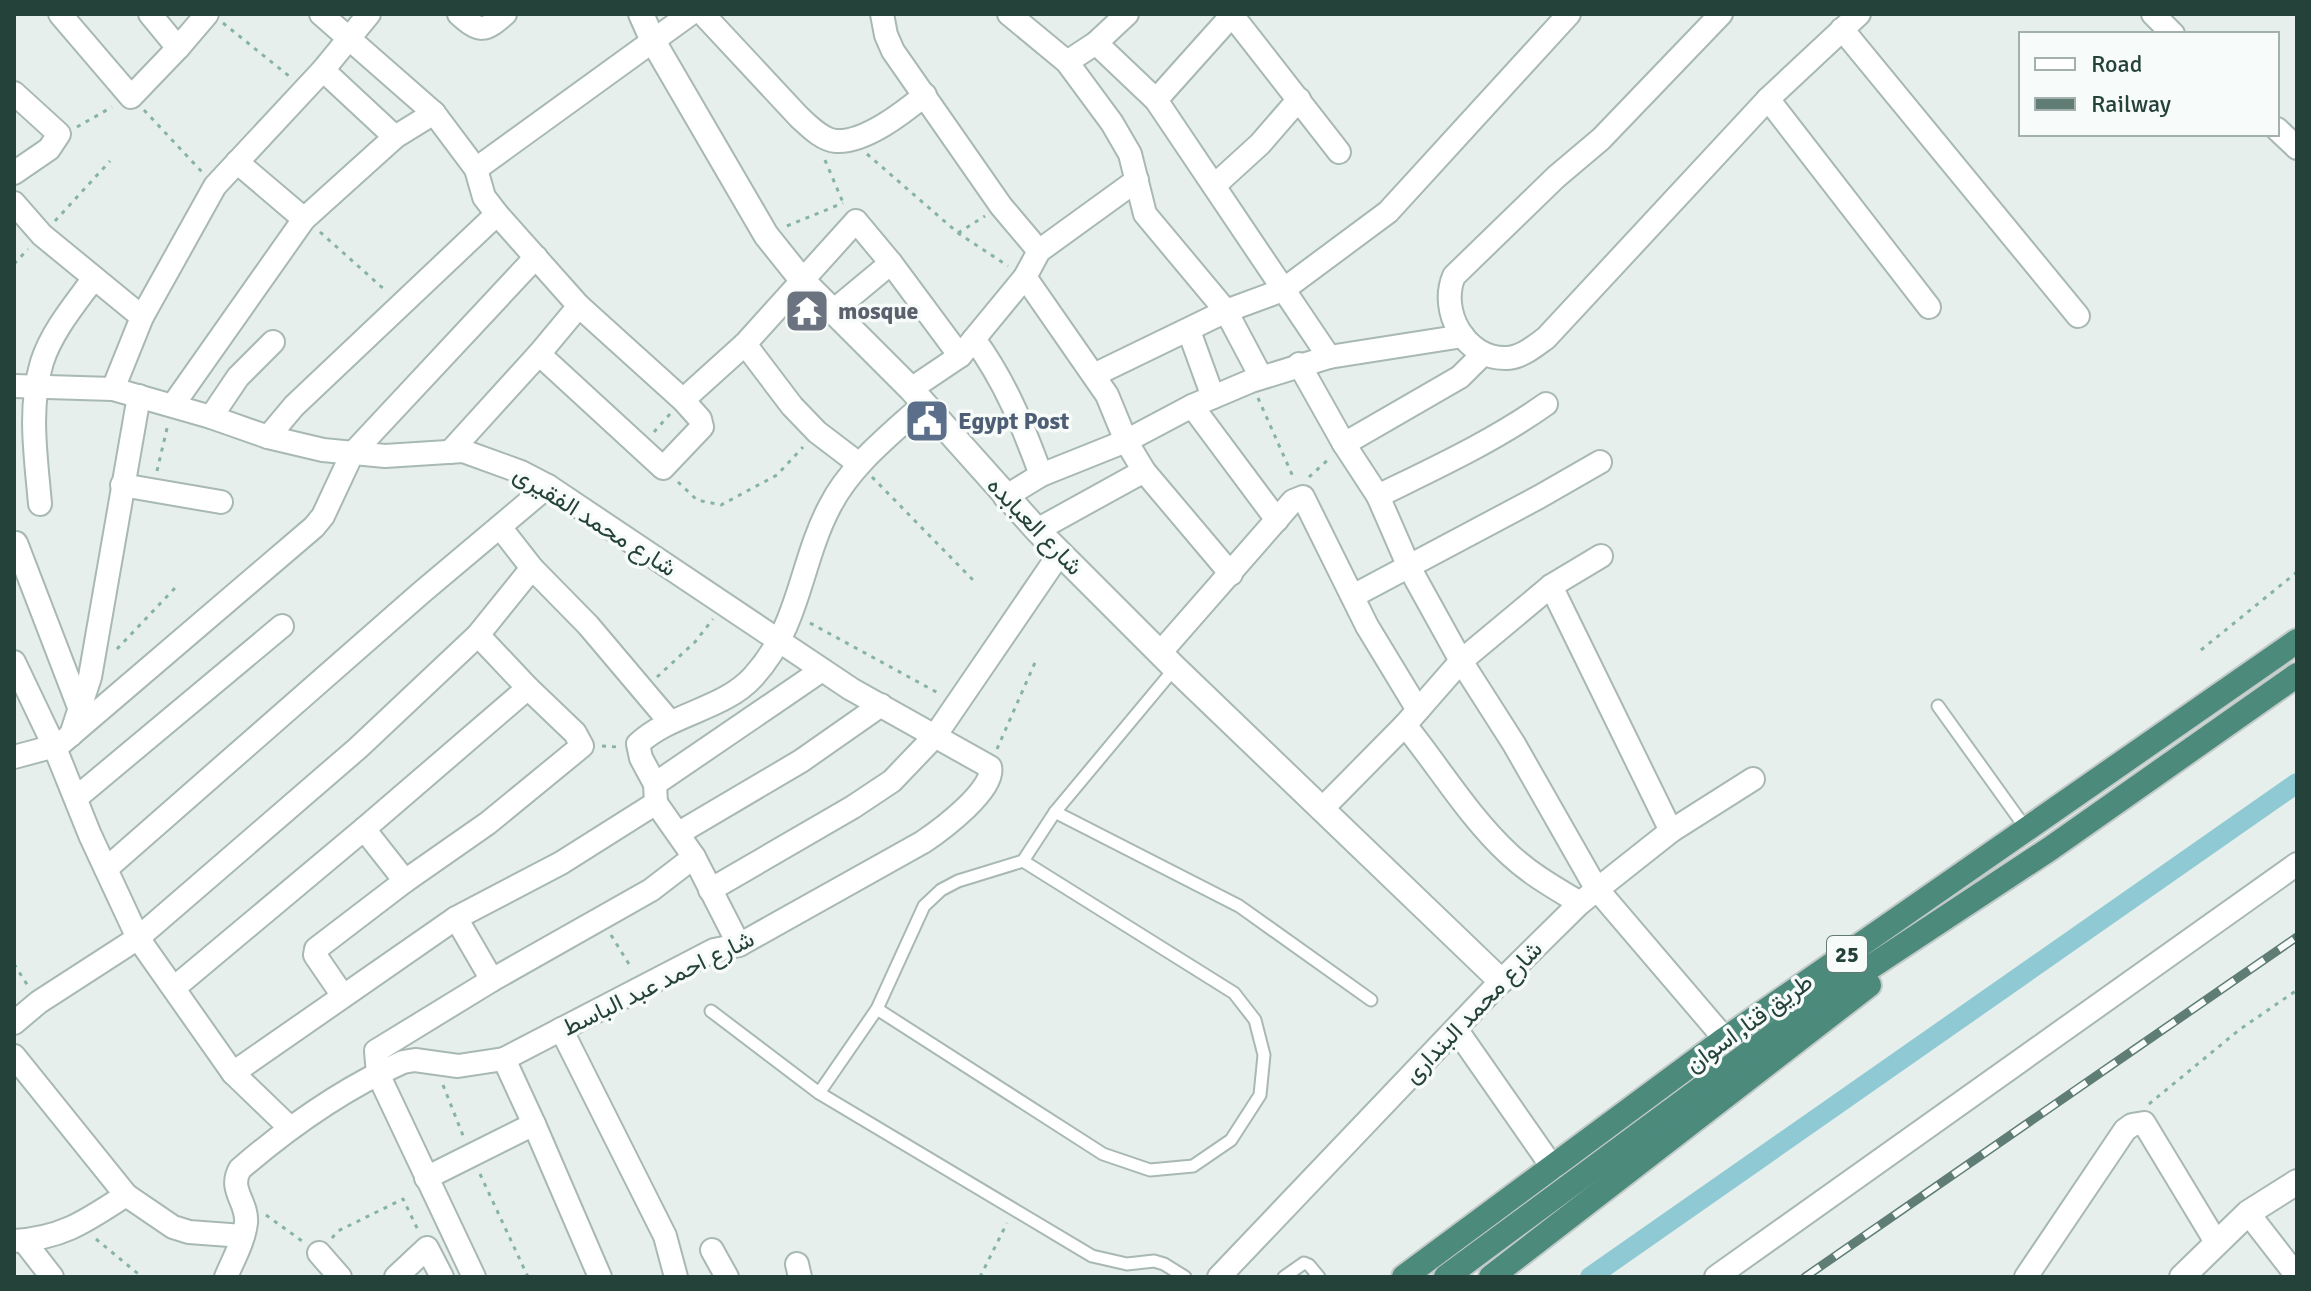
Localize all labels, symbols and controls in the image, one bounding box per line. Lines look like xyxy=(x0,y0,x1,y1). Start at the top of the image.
legend xyxy=(2019,32,2279,136)
text: Road xyxy=(2091,49,2142,79)
text: Railway xyxy=(2091,89,2171,119)
temple icon: mosque xyxy=(783,287,831,335)
place label: mosque xyxy=(838,296,919,326)
public building icon: Egypt Post xyxy=(903,397,951,445)
place label: Egypt Post xyxy=(958,406,1069,436)
street label: شارع محمد الفقيرى xyxy=(507,459,682,584)
street label: شارع العبابده xyxy=(980,470,1089,582)
street label: شارع احمد عبد الباسط xyxy=(557,923,759,1043)
street label: شارع محمد البندارى xyxy=(1397,934,1549,1090)
road number: 25 xyxy=(1827,936,1867,972)
street label: طريق قنا, اسوان xyxy=(1679,967,1819,1079)

